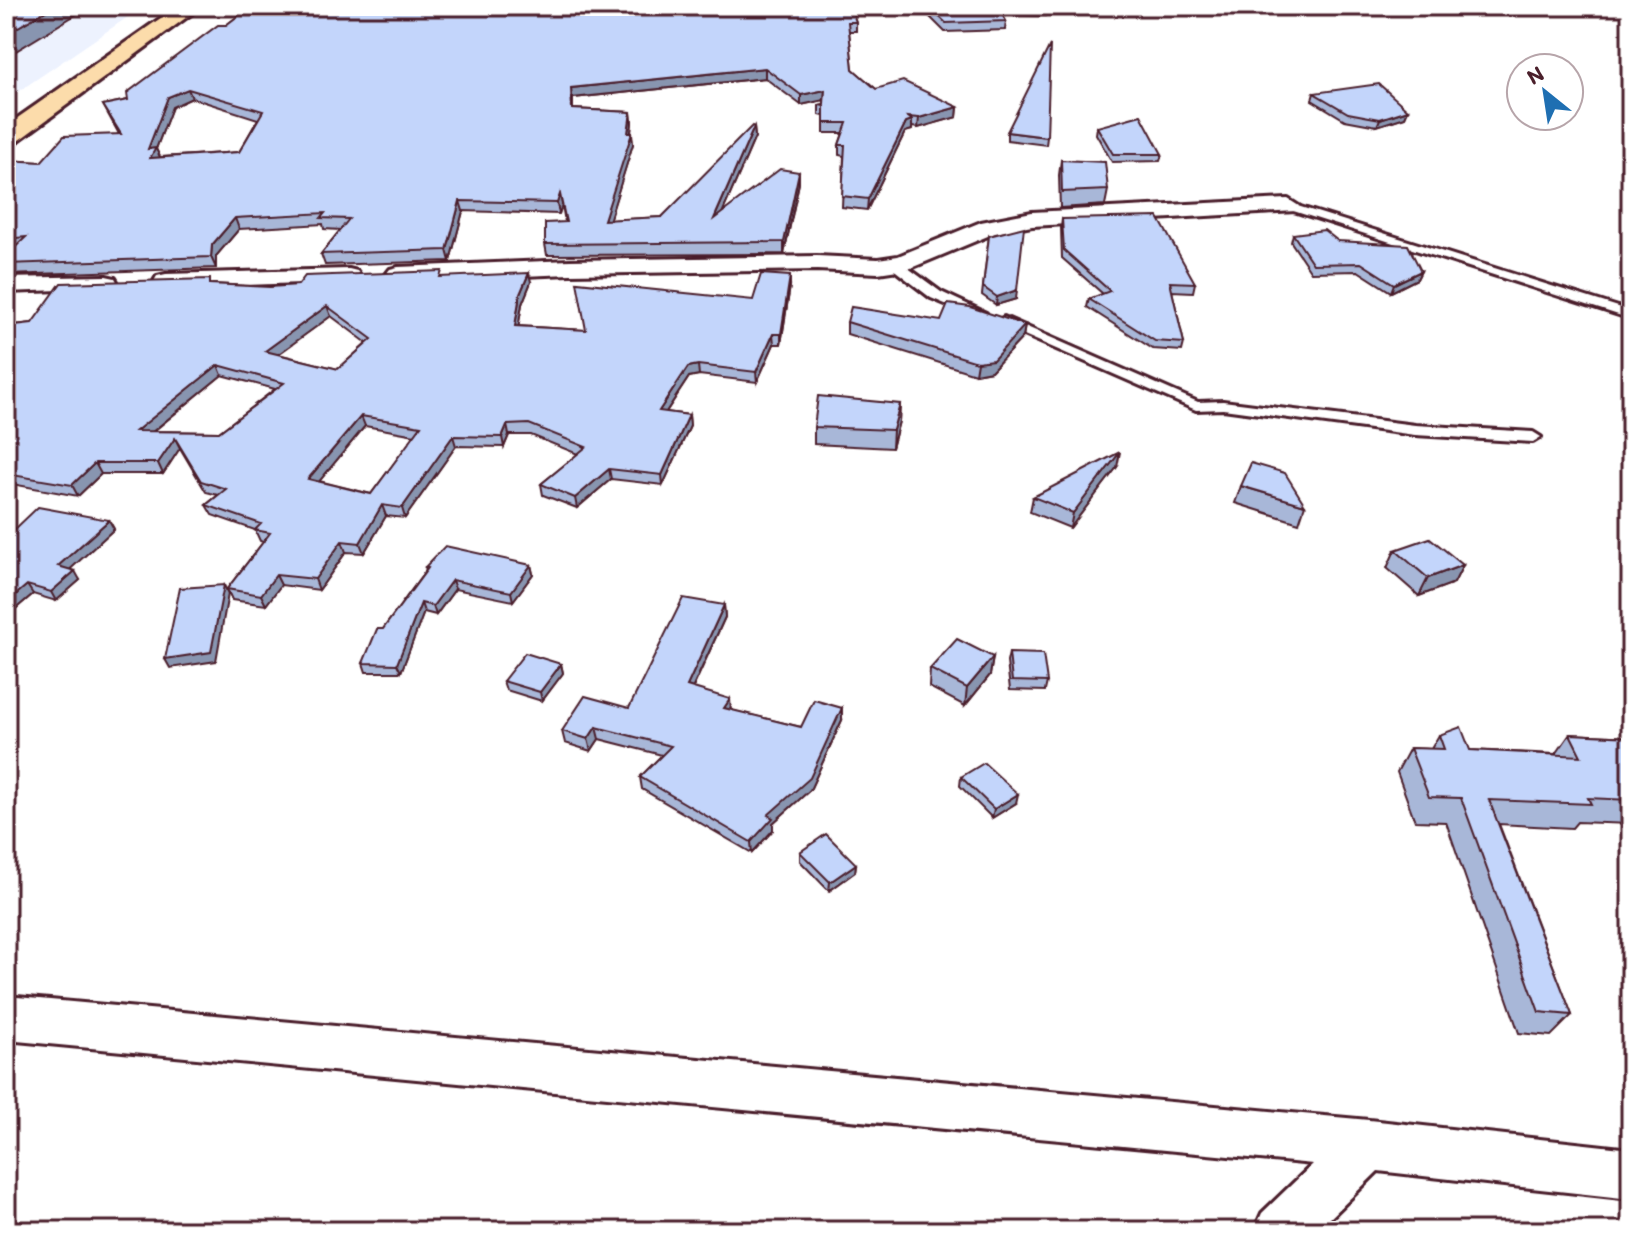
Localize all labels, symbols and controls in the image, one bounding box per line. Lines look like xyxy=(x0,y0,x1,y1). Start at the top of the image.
north arrow xyxy=(1505,52,1585,132)
text: N xyxy=(1522,60,1548,91)

